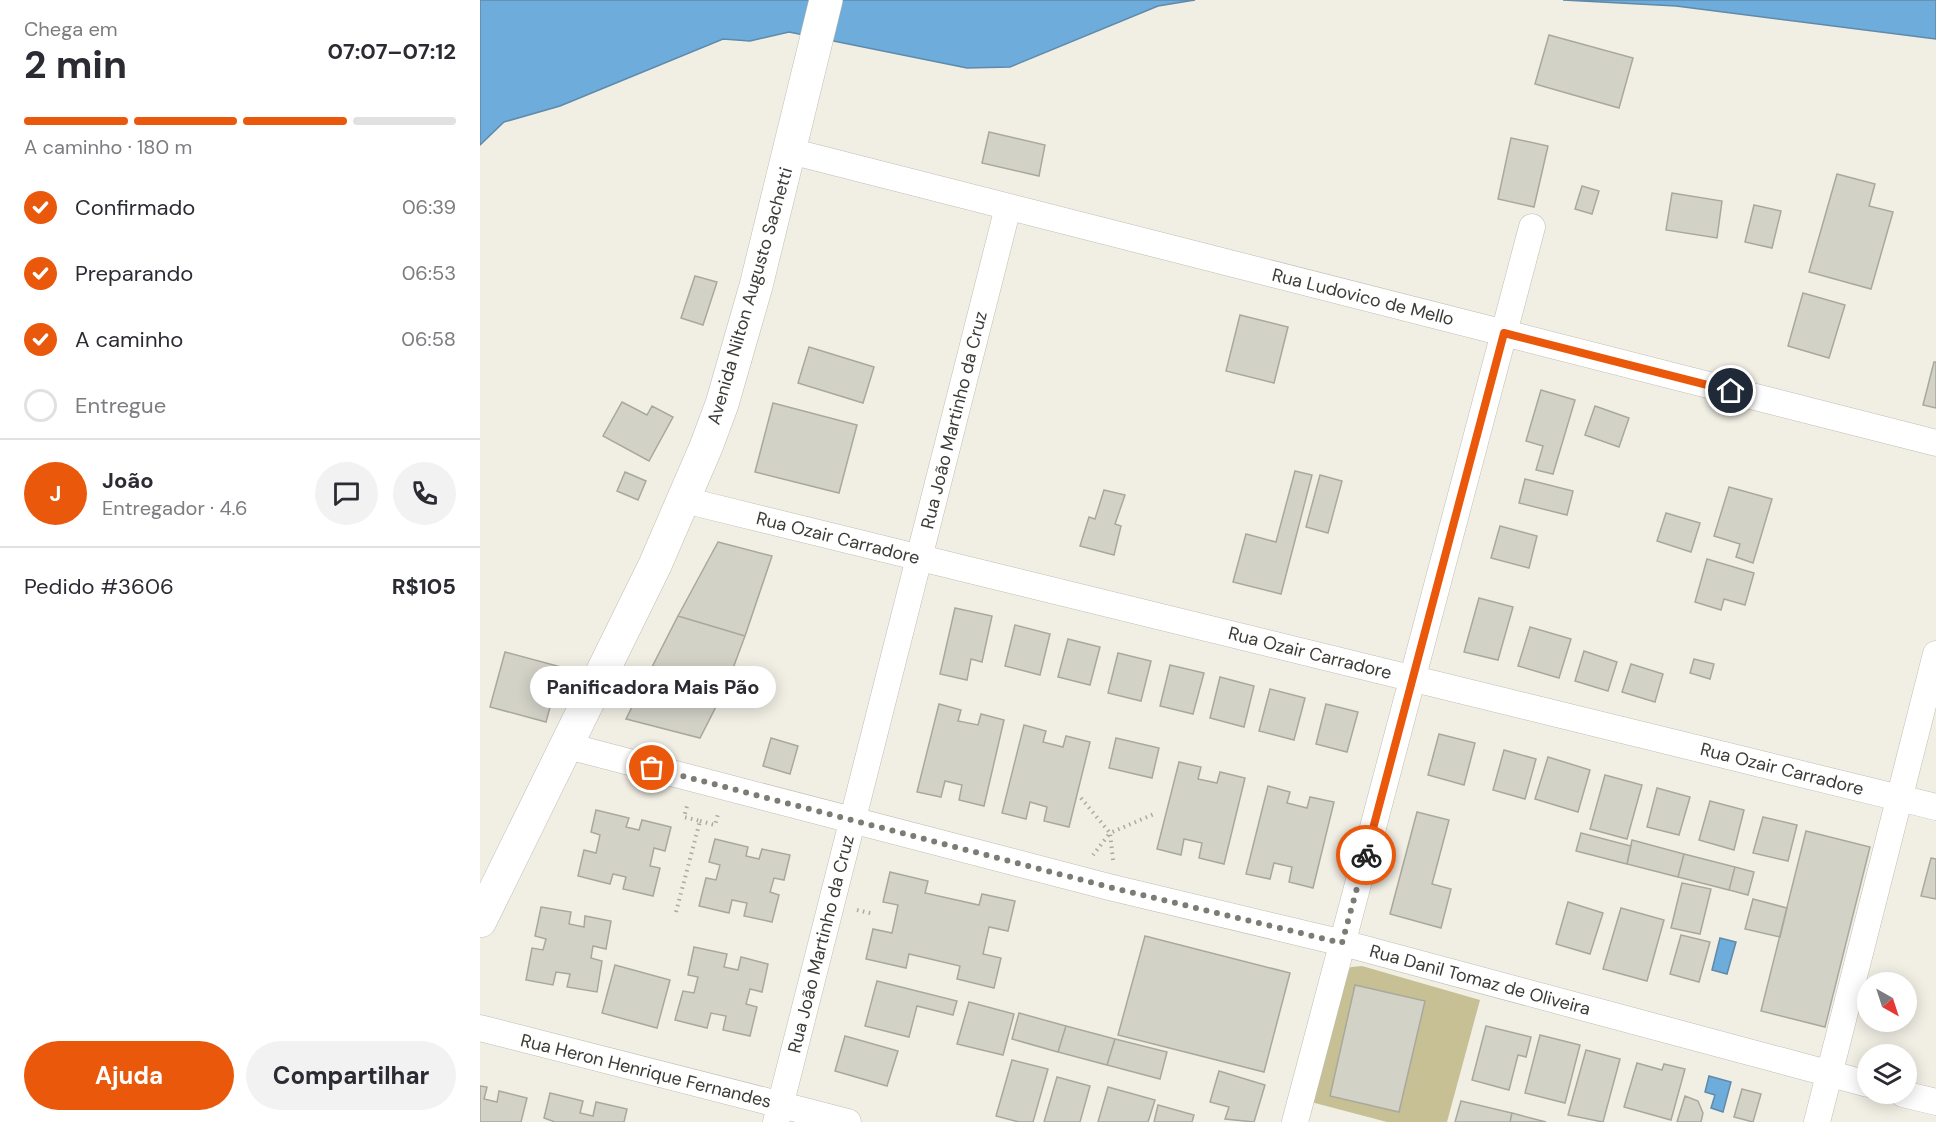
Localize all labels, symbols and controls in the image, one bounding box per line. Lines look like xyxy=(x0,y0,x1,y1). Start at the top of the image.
text: Chega em xyxy=(24,16,118,42)
text: 07:07–07:12 xyxy=(328,37,456,66)
text: 2 min xyxy=(24,39,127,90)
text: A caminho · 180 m xyxy=(24,134,192,160)
street label: Avenida Nilton Augusto Sachetti xyxy=(702,164,798,428)
icon: check xyxy=(24,191,57,224)
text: Confirmado xyxy=(75,193,195,222)
text: 06:39 xyxy=(402,194,456,220)
icon: check xyxy=(24,257,57,290)
text: Preparando xyxy=(75,259,193,288)
text: 06:53 xyxy=(402,260,456,286)
street label: Rua Ludovico de Mello xyxy=(1269,263,1457,331)
street label: Rua João Martinho da Cruz xyxy=(915,309,993,531)
icon: check xyxy=(24,323,57,356)
text: A caminho xyxy=(75,325,183,354)
text: 06:58 xyxy=(401,326,456,352)
pin xyxy=(1705,365,1756,416)
icon: home xyxy=(1714,374,1747,407)
text: Entregue xyxy=(75,391,166,420)
button: chat xyxy=(315,462,378,525)
button: phone xyxy=(393,462,456,525)
text: João xyxy=(102,466,154,495)
text: J xyxy=(50,479,61,508)
text: Entregador · 4.6 xyxy=(102,495,247,521)
street label: Rua Ozair Carradore xyxy=(754,506,922,570)
text: Pedido #3606 xyxy=(24,572,174,601)
text: R$105 xyxy=(392,572,456,601)
street label: Rua Ozair Carradore xyxy=(1226,621,1394,685)
callout: Panificadora Mais Pão xyxy=(529,666,775,708)
text: Panificadora Mais Pão xyxy=(547,674,759,700)
street label: Rua Ozair Carradore xyxy=(1698,737,1866,801)
pin xyxy=(626,742,677,793)
icon: bag xyxy=(635,751,668,784)
courier xyxy=(1336,825,1396,885)
street label: Rua João Martinho da Cruz xyxy=(782,833,860,1055)
icon: bike xyxy=(1350,839,1383,872)
street label: Rua Danil Tomaz de Oliveira xyxy=(1367,939,1593,1021)
north arrow xyxy=(1857,972,1917,1032)
map controls xyxy=(1857,972,1917,1104)
street label: Rua Heron Henrique Fernandes xyxy=(518,1028,774,1114)
button: Ajuda xyxy=(24,1041,234,1110)
button: Compartilhar xyxy=(246,1041,456,1110)
button: layers xyxy=(1857,1044,1917,1104)

